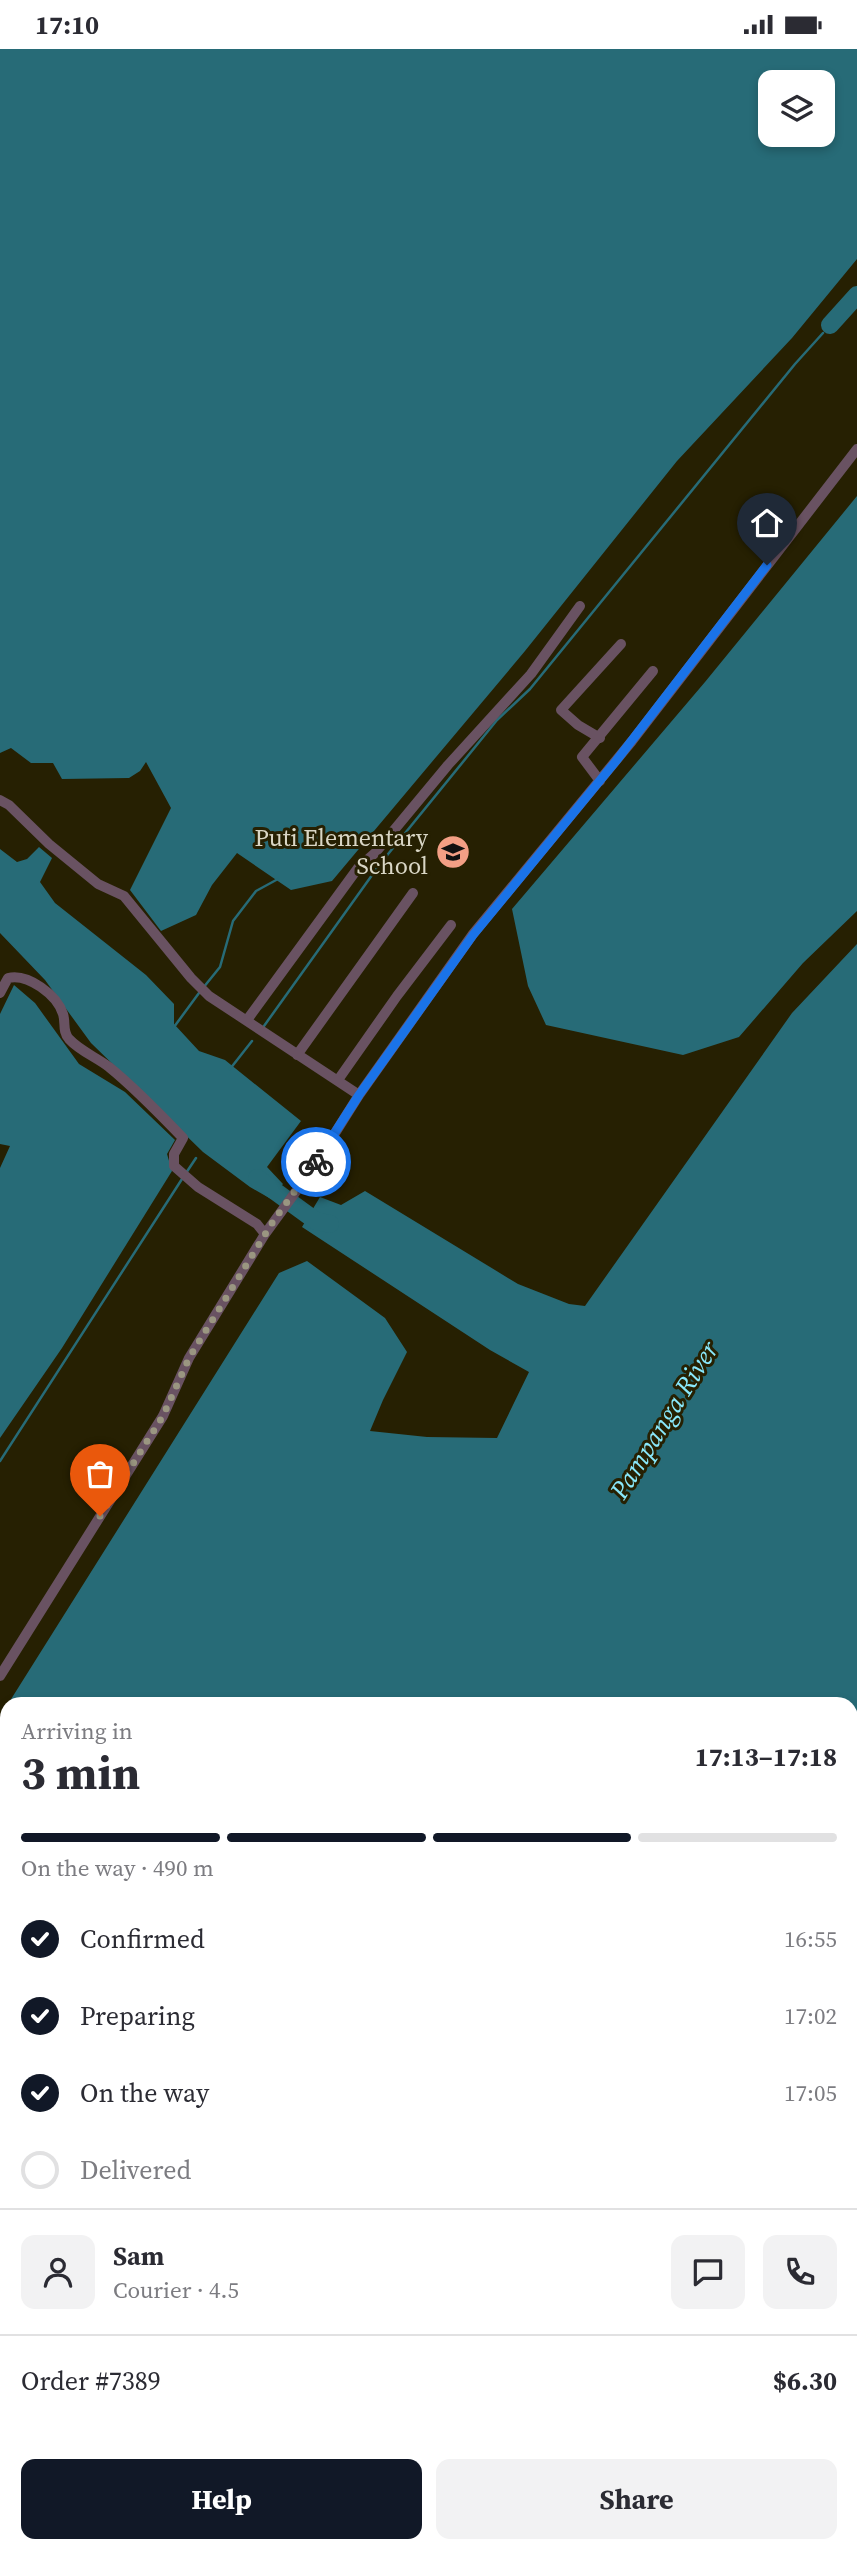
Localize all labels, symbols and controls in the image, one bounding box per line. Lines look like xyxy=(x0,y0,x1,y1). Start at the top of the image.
text: 17:10 xyxy=(35,7,99,43)
map controls xyxy=(758,70,835,147)
button: layers xyxy=(758,70,835,147)
pin xyxy=(737,493,797,565)
icon: home xyxy=(748,504,786,542)
place label: Puti Elementary School xyxy=(255,821,429,882)
school or university icon: Puti Elementary School xyxy=(434,833,472,871)
courier xyxy=(281,1127,351,1197)
icon: bike xyxy=(297,1143,335,1181)
water label: Pampanga River xyxy=(601,1334,727,1507)
pin xyxy=(70,1444,130,1516)
icon: bag xyxy=(81,1455,119,1493)
text: Arriving in xyxy=(21,1715,133,1747)
text: 17:13–17:18 xyxy=(695,1739,837,1775)
text: 3 min xyxy=(21,1741,140,1804)
text: On the way · 490 m xyxy=(21,1852,214,1884)
icon: check xyxy=(21,1920,59,1958)
text: Confirmed xyxy=(80,1921,205,1957)
text: 16:55 xyxy=(784,1923,837,1955)
icon: check xyxy=(21,1997,59,2035)
text: Preparing xyxy=(80,1998,195,2034)
text: 17:02 xyxy=(784,2000,837,2032)
icon: check xyxy=(21,2074,59,2112)
text: On the way xyxy=(80,2075,209,2111)
text: 17:05 xyxy=(784,2077,837,2109)
text: Delivered xyxy=(80,2152,191,2188)
button: person xyxy=(21,2235,95,2309)
button: chat xyxy=(671,2235,745,2309)
button: phone xyxy=(763,2235,837,2309)
text: Sam xyxy=(113,2238,164,2274)
text: Courier · 4.5 xyxy=(113,2274,239,2306)
text: Order #7389 xyxy=(21,2363,161,2399)
text: $6.30 xyxy=(773,2363,837,2399)
button: Help xyxy=(21,2459,422,2539)
button: Share xyxy=(436,2459,837,2539)

